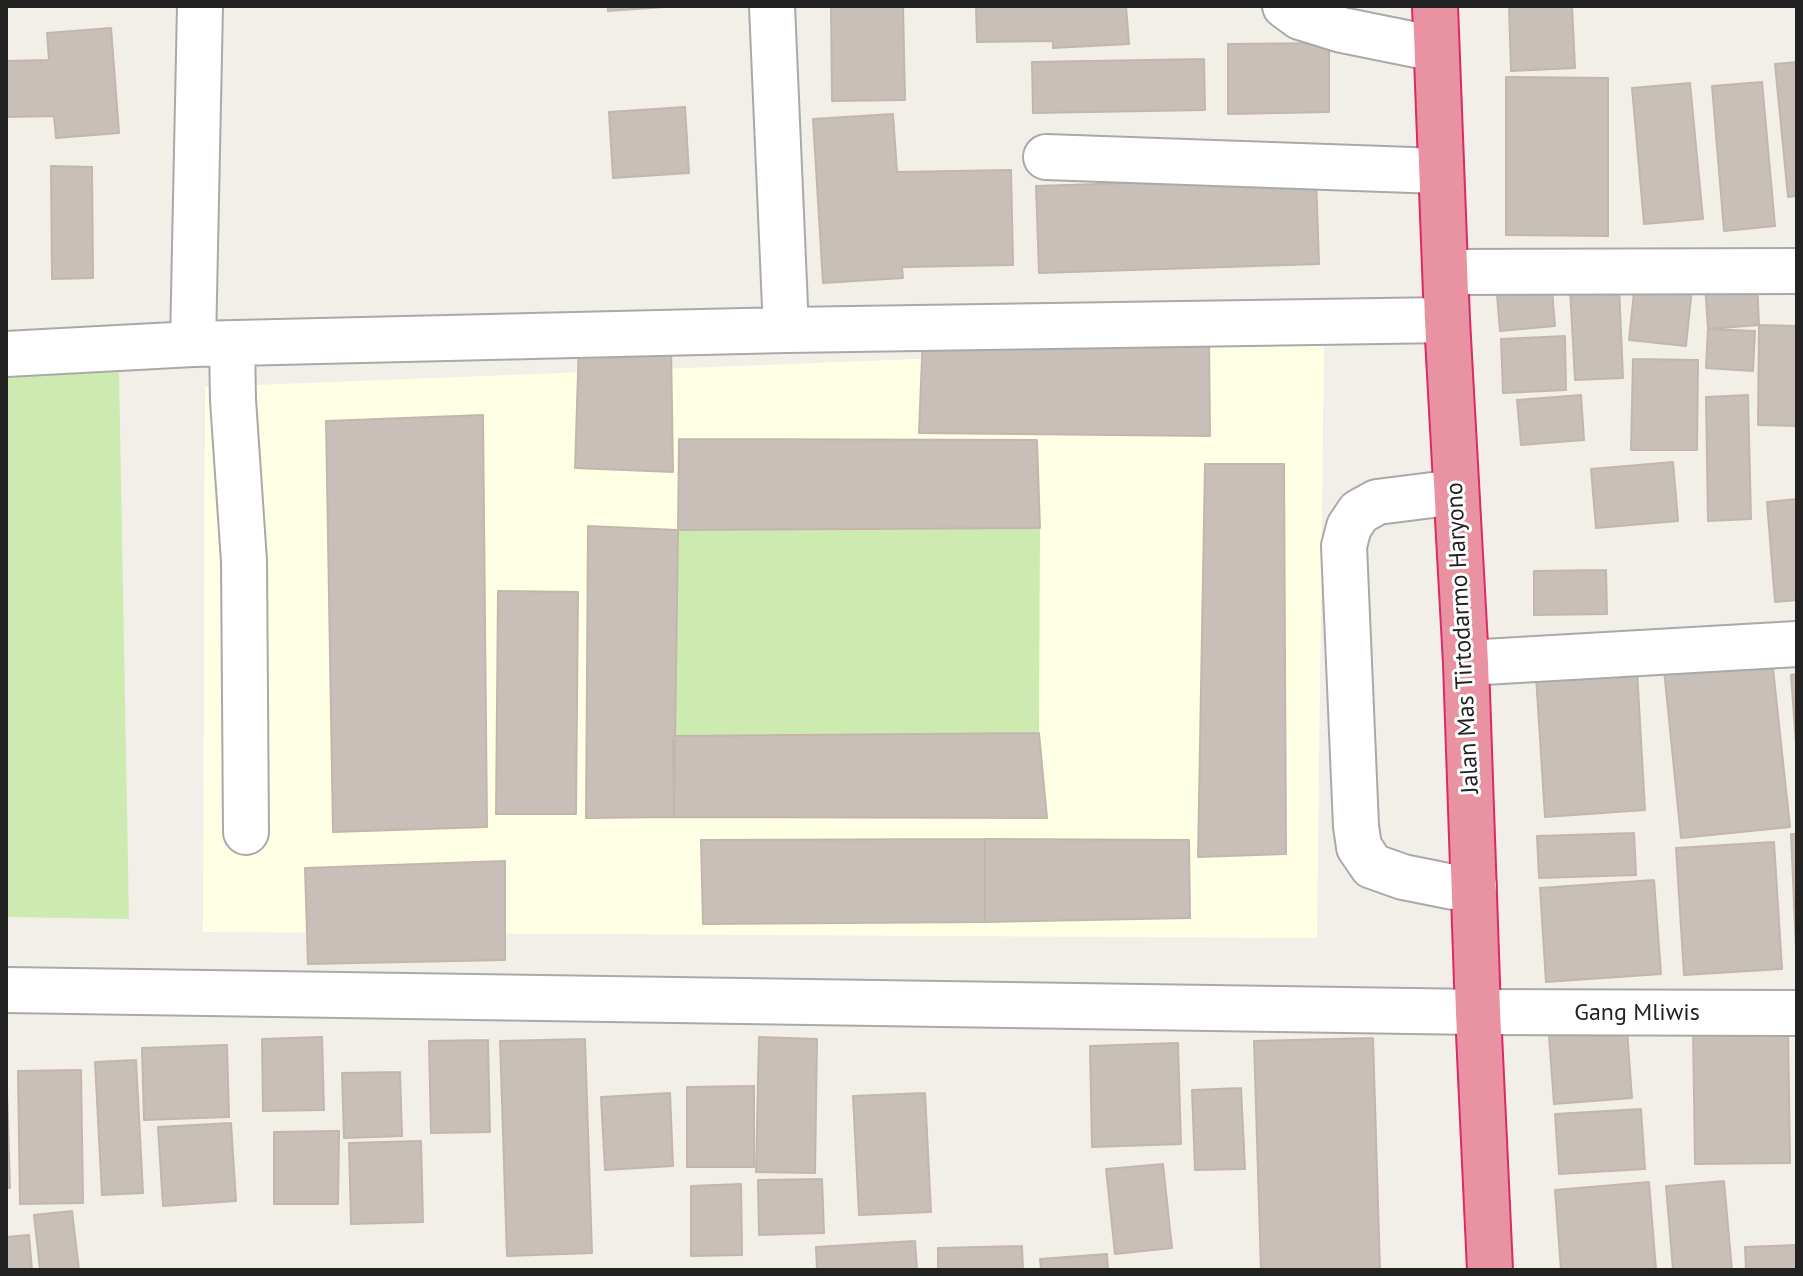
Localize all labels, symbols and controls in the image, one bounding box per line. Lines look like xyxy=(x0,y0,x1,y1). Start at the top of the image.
street label: Jalan Mas Tirtodarmo Haryono xyxy=(1440,482,1486,794)
street label: Gang Mliwis xyxy=(1574,999,1700,1027)

